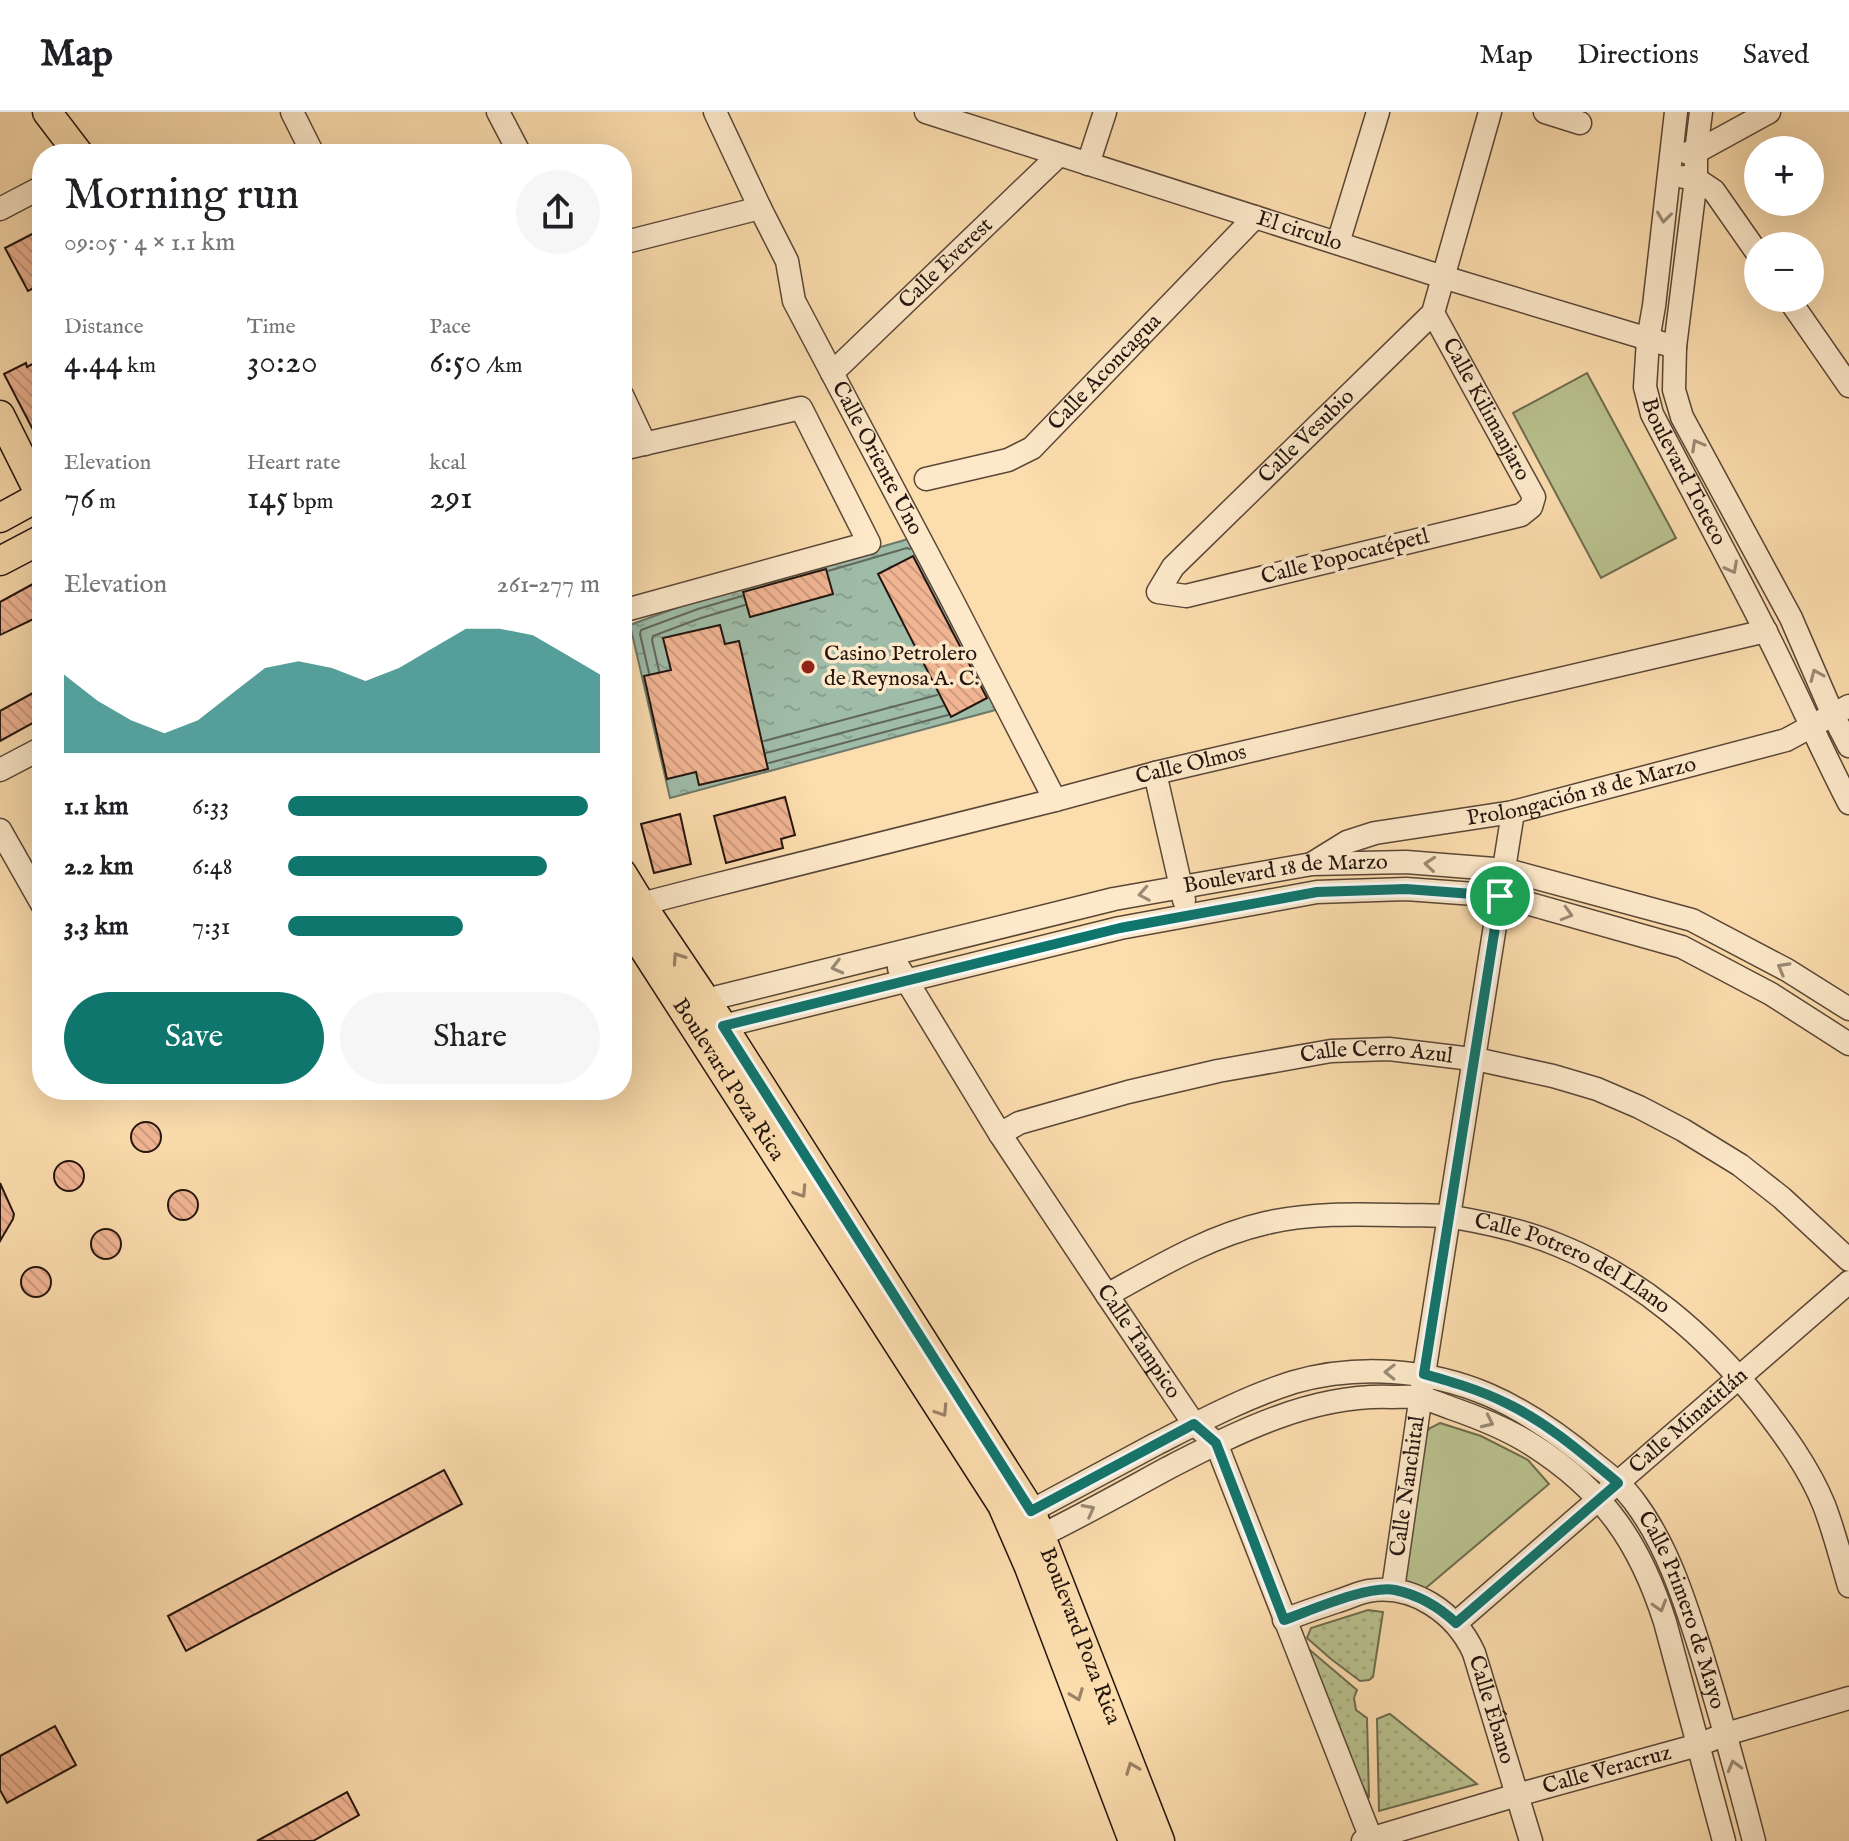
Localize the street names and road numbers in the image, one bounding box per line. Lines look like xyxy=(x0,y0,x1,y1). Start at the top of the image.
street label: El circulo xyxy=(1253,204,1346,258)
street label: Calle Everest xyxy=(893,211,999,315)
street label: Calle Aconcagua xyxy=(1042,308,1168,437)
street label: Calle Kilimanjaro xyxy=(1435,333,1536,486)
street label: Calle Oriente Uno xyxy=(825,377,929,540)
street label: Calle Vesubio xyxy=(1252,383,1361,490)
street label: Boulevard Toteco xyxy=(1634,395,1733,550)
street label: Calle Popocatépetl xyxy=(1258,523,1432,591)
street label: Calle Olmos xyxy=(1133,738,1249,792)
street label: Prolongación 18 de Marzo xyxy=(1465,750,1699,833)
street label: Boulevard 18 de Marzo xyxy=(1181,848,1388,900)
street label: Boulevard Poza Rica xyxy=(666,993,791,1167)
street label: Calle Cerro Azul xyxy=(1298,1035,1454,1071)
street label: Calle Potrero del Llano xyxy=(1472,1207,1676,1321)
street label: Calle Tampico xyxy=(1090,1279,1187,1404)
street label: Calle Minatitlán xyxy=(1623,1362,1754,1480)
street label: Calle Nanchital xyxy=(1384,1414,1432,1558)
street label: Calle Primero de Mayo xyxy=(1631,1506,1731,1712)
street label: Boulevard Poza Rica xyxy=(1033,1543,1127,1729)
street label: Calle Ébano xyxy=(1462,1652,1521,1768)
street label: Calle Veracruz xyxy=(1539,1739,1674,1801)

